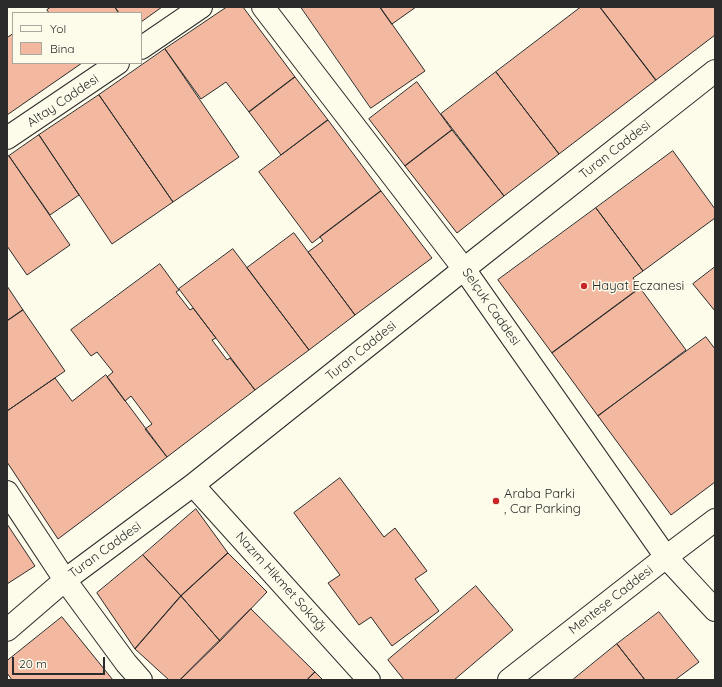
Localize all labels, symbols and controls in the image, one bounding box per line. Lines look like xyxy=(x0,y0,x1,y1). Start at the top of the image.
legend xyxy=(12,12,142,64)
text: Yol xyxy=(50,21,66,36)
text: Bina xyxy=(50,41,75,56)
street label: Altay Caddesi xyxy=(24,71,102,131)
street label: Turan Caddesi xyxy=(576,117,654,183)
street label: Selçuk Caddesi xyxy=(459,265,523,349)
place label: Hayat Eczanesi xyxy=(592,278,684,294)
marker: Hayat Eczanesi xyxy=(579,281,589,291)
street label: Turan Caddesi xyxy=(323,318,399,384)
place label: Araba Parki , Car Parking xyxy=(504,486,581,517)
marker: Araba Parki , Car Parking xyxy=(491,496,501,506)
street label: Turan Caddesi xyxy=(66,518,144,582)
street label: Nazım Hikmet Sokağı xyxy=(232,529,330,635)
street label: Menteşe Caddesi xyxy=(566,562,656,638)
scale bar xyxy=(14,649,107,675)
text: 20 m xyxy=(19,656,47,671)

